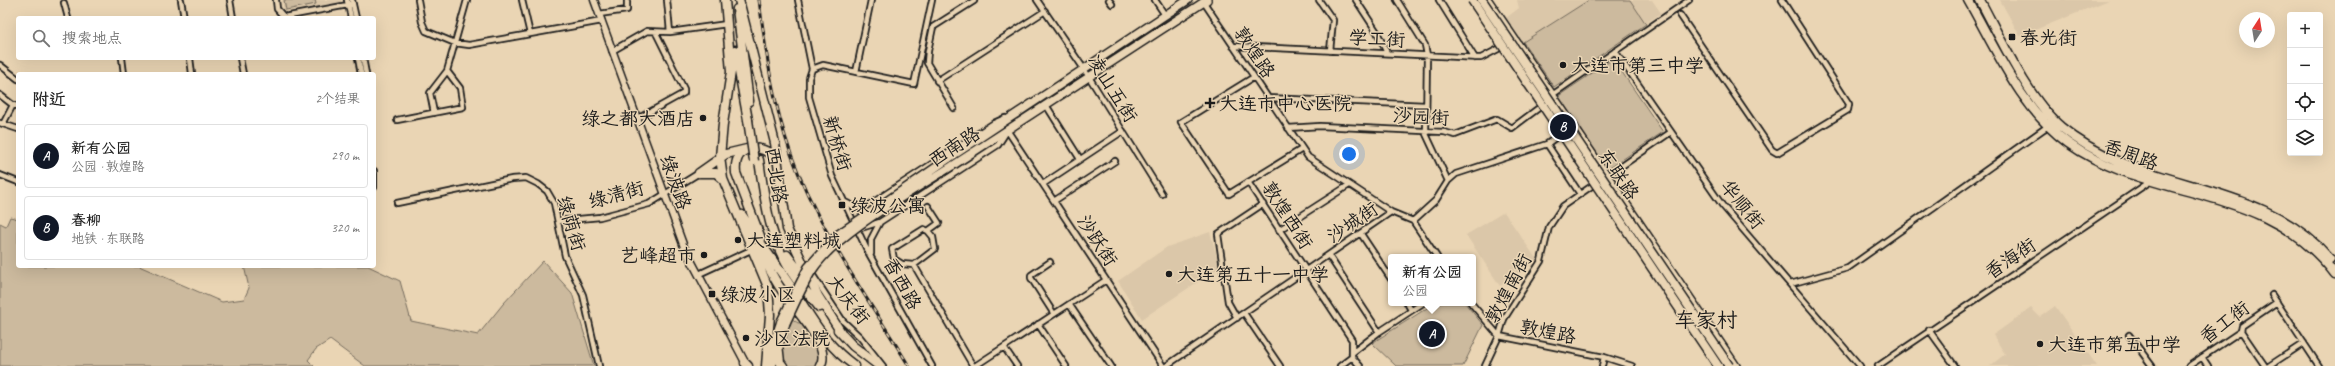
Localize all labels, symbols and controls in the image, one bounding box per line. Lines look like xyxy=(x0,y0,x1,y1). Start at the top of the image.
north arrow xyxy=(2239,12,2275,48)
map controls xyxy=(2287,12,2323,156)
button: + xyxy=(2287,12,2323,48)
search box xyxy=(16,16,376,60)
street label: 敦煌路 xyxy=(1228,22,1280,83)
street label: 学工街 xyxy=(1348,26,1406,52)
place label: 春光街 xyxy=(2020,26,2077,50)
icon: search xyxy=(30,27,52,49)
text: 搜索地点 xyxy=(62,29,122,48)
marker: 春光街 xyxy=(2007,32,2017,42)
button: − xyxy=(2287,48,2323,84)
street label: 凌山五街 xyxy=(1082,50,1142,127)
place label: 大连市第三中学 xyxy=(1571,54,1704,78)
marker: 大连市第三中学 xyxy=(1558,60,1568,70)
button: locate xyxy=(2287,84,2323,120)
text: 附近 xyxy=(32,89,66,110)
text: 2个结果 xyxy=(315,91,360,107)
place label: 大连市中心医院 xyxy=(1219,92,1352,116)
marker: 大连市中心医院 xyxy=(1204,97,1216,109)
street label: 沙园街 xyxy=(1392,104,1450,130)
place label: 绿之都大酒店 xyxy=(581,107,695,131)
pin: B xyxy=(1550,112,1576,142)
marker: 绿之都大酒店 xyxy=(698,113,708,123)
street label: 新桥街 xyxy=(817,113,857,174)
button: layers xyxy=(2287,120,2323,156)
street label: 西南路 xyxy=(924,121,985,172)
street label: 香周路 xyxy=(2100,134,2162,176)
text: 新有公园 xyxy=(71,139,131,158)
your location xyxy=(1339,144,1359,164)
street label: 东联路 xyxy=(1592,144,1644,205)
street label: 西北路 xyxy=(760,145,792,205)
text: A xyxy=(43,148,49,164)
text: 290 m xyxy=(331,148,359,164)
street label: 绿波路 xyxy=(654,151,696,213)
text: 公园 · 敦煌路 xyxy=(71,159,145,175)
street label: 华顺街 xyxy=(1715,175,1769,234)
street label: 绿清街 xyxy=(586,176,647,214)
street label: 敦煌西街 xyxy=(1256,177,1318,254)
street label: 绿荫街 xyxy=(551,193,591,254)
place label: 绿波公寓 xyxy=(850,194,926,218)
street label: 沙城街 xyxy=(1322,197,1383,249)
marker: 绿波公寓 xyxy=(837,200,847,210)
street label: 沙跃街 xyxy=(1072,210,1123,271)
text: 春柳 xyxy=(71,211,101,230)
text: B xyxy=(43,220,49,236)
text: 320 m xyxy=(331,220,359,236)
place label: 大连塑料城 xyxy=(746,229,841,253)
text: 地铁 · 东联路 xyxy=(71,231,145,247)
street label: 香海街 xyxy=(1980,233,2041,285)
marker: 大连塑料城 xyxy=(733,235,743,245)
place label: 艺峰超市 xyxy=(620,244,696,268)
street label: 敦煌南街 xyxy=(1480,249,1537,328)
marker: 艺峰超市 xyxy=(699,250,709,260)
street label: 香西路 xyxy=(878,253,926,314)
popup xyxy=(1388,254,1476,306)
place label: 大连第五十一中学 xyxy=(1177,263,1329,287)
text: 新有公园 xyxy=(1402,263,1462,282)
marker: 大连第五十一中学 xyxy=(1164,269,1174,279)
street label: 大庆街 xyxy=(821,270,875,329)
place label: 绿波小区 xyxy=(720,283,796,307)
text: 公园 xyxy=(1402,283,1428,299)
marker: 绿波小区 xyxy=(707,289,717,299)
street label: 香工街 xyxy=(2195,296,2255,350)
district label: 车家村 xyxy=(1675,307,1738,333)
street label: 敦煌路 xyxy=(1518,315,1578,349)
pin: A xyxy=(1419,319,1445,349)
place label: 沙区法院 xyxy=(754,327,830,351)
marker: 沙区法院 xyxy=(741,333,751,343)
place label: 大连市第五中学 xyxy=(2048,333,2181,357)
marker: 大连市第五中学 xyxy=(2035,339,2045,349)

